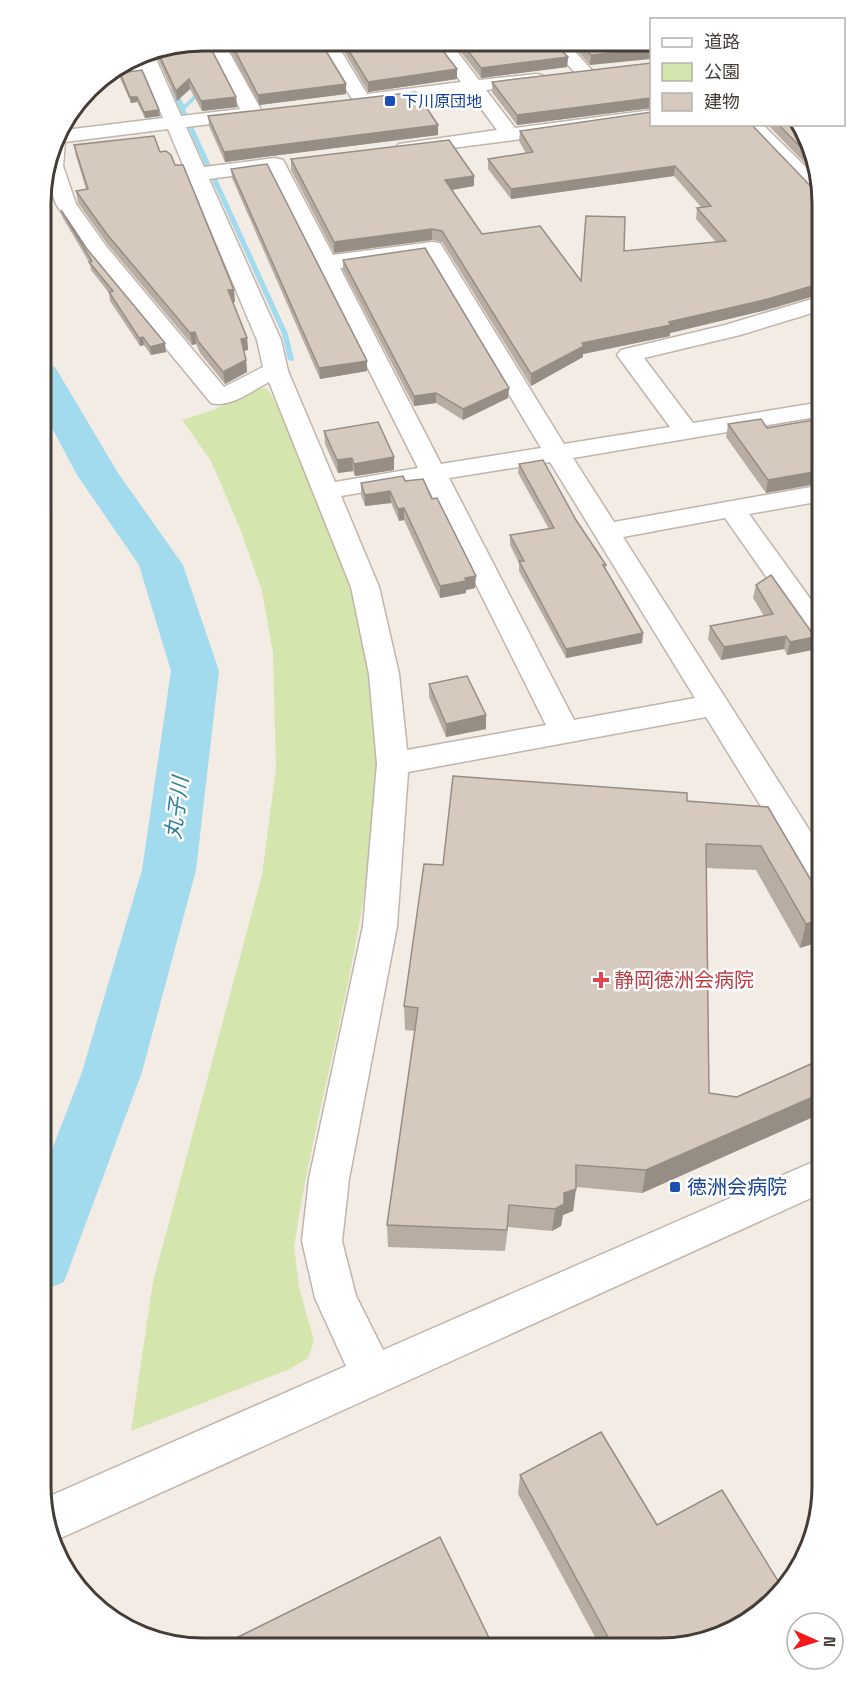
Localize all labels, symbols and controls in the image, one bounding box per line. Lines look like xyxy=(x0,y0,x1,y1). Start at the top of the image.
legend xyxy=(650,18,845,126)
text: 道路 xyxy=(704,30,740,53)
text: 公園 xyxy=(704,60,740,83)
text: 建物 xyxy=(704,90,740,113)
place label: 下川原団地 xyxy=(402,91,482,112)
marker: 下川原団地 xyxy=(383,94,397,108)
water label: 丸子川 xyxy=(159,773,194,841)
place label: 静岡徳洲会病院 xyxy=(614,967,754,993)
marker: 静岡徳洲会病院 xyxy=(592,971,610,989)
place label: 徳洲会病院 xyxy=(687,1174,787,1200)
marker: 徳洲会病院 xyxy=(668,1180,682,1194)
north arrow xyxy=(785,1611,845,1671)
text: N xyxy=(819,1636,840,1648)

